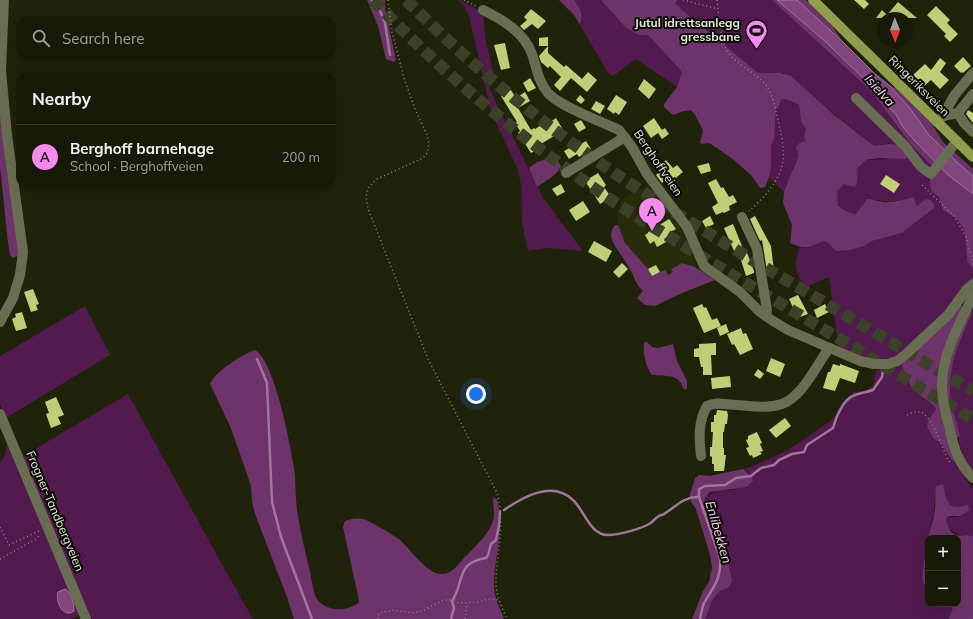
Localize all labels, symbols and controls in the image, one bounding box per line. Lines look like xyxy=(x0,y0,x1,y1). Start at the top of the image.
north arrow xyxy=(877,12,913,48)
place label: Jutul idrettsanlegg gressbane xyxy=(635,15,740,44)
search box xyxy=(16,16,336,60)
sports icon: Jutul idrettsanlegg gressbane xyxy=(743,17,769,50)
icon: search xyxy=(30,27,52,49)
text: Search here xyxy=(62,29,144,48)
street label: Ringeriksveien xyxy=(886,52,953,119)
water label: Isielva xyxy=(861,71,899,109)
text: Nearby xyxy=(32,88,91,109)
street label: Berghoffveien xyxy=(631,127,686,199)
text: Berghoff barnehage xyxy=(70,139,214,158)
text: A xyxy=(40,149,50,165)
text: 200 m xyxy=(282,149,320,165)
text: School · Berghoffveien xyxy=(70,158,203,174)
pin: A xyxy=(639,198,665,231)
your location xyxy=(466,384,486,404)
street label: Frogner-Tandbergveien xyxy=(23,448,88,573)
water label: Enlibekken xyxy=(702,499,736,565)
map controls xyxy=(925,535,961,607)
button: + xyxy=(925,535,961,571)
button: − xyxy=(925,571,961,607)

